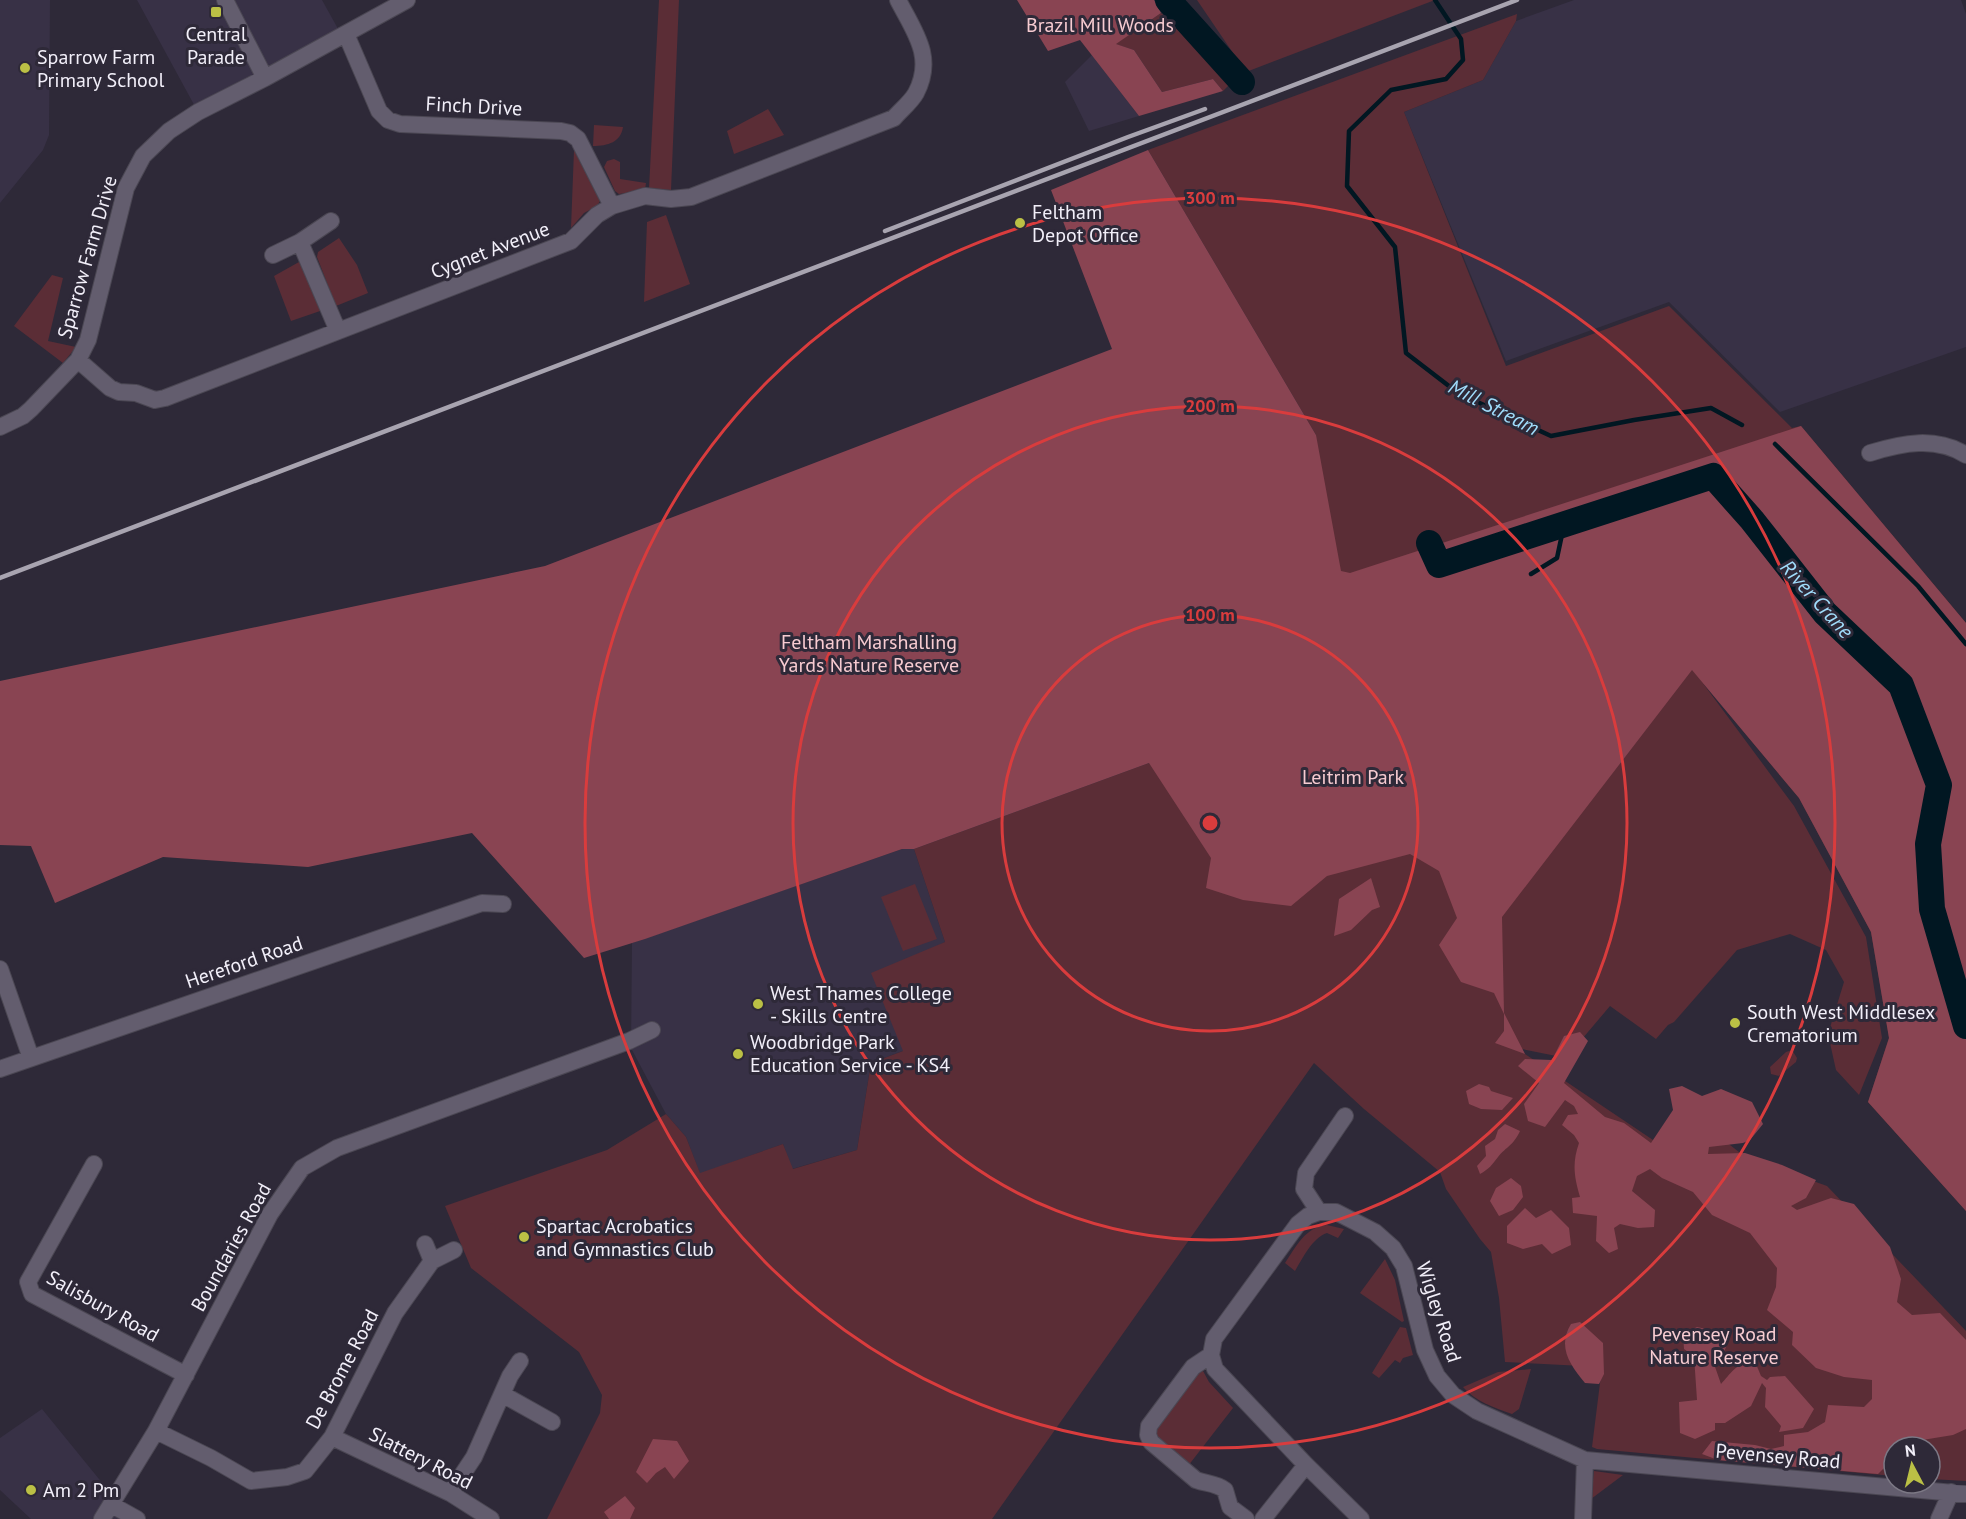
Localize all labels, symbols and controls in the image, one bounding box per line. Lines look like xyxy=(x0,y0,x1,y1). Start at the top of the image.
marker: Central Parade xyxy=(209,5,223,19)
park label: Brazil Mill Woods xyxy=(1026,12,1174,38)
place label: Central Parade xyxy=(185,21,247,70)
place label: Sparrow Farm Primary School xyxy=(37,44,165,93)
marker: Sparrow Farm Primary School xyxy=(18,61,32,75)
street label: Finch Drive xyxy=(425,90,523,122)
street label: Sparrow Farm Drive xyxy=(51,172,123,342)
text: 300 m xyxy=(1185,186,1235,209)
place label: Feltham Depot Office xyxy=(1032,199,1138,248)
street label: Cygnet Avenue xyxy=(427,215,553,285)
marker: Feltham Depot Office xyxy=(1013,216,1027,230)
water label: Mill Stream xyxy=(1444,373,1544,441)
text: 200 m xyxy=(1185,394,1235,417)
water label: River Crane xyxy=(1775,554,1860,644)
text: 100 m xyxy=(1185,603,1235,626)
park label: Feltham Marshalling Yards Nature Reserve xyxy=(779,629,959,678)
park label: Leitrim Park xyxy=(1302,764,1404,790)
centre of rings xyxy=(1200,813,1220,833)
street label: Hereford Road xyxy=(182,930,306,994)
place label: West Thames College - Skills Centre xyxy=(770,980,952,1029)
marker: West Thames College - Skills Centre xyxy=(751,997,765,1011)
place label: South West Middlesex Crematorium xyxy=(1747,999,1935,1048)
marker: South West Middlesex Crematorium xyxy=(1728,1016,1742,1030)
place label: Woodbridge Park Education Service - KS4 xyxy=(750,1029,950,1078)
marker: Woodbridge Park Education Service - KS4 xyxy=(731,1047,745,1061)
street label: Boundaries Road xyxy=(185,1178,277,1316)
place label: Spartac Acrobatics and Gymnastics Club xyxy=(536,1213,714,1262)
marker: Spartac Acrobatics and Gymnastics Club xyxy=(517,1230,531,1244)
street label: Wigley Road xyxy=(1410,1258,1468,1366)
street label: Salisbury Road xyxy=(42,1264,164,1348)
street label: De Brome Road xyxy=(300,1305,384,1433)
park label: Pevensey Road Nature Reserve xyxy=(1649,1321,1779,1370)
street label: Slattery Road xyxy=(365,1421,477,1495)
north arrow xyxy=(1882,1435,1942,1495)
street label: Pevensey Road xyxy=(1715,1438,1841,1474)
text: N xyxy=(1904,1440,1917,1461)
place label: Am 2 Pm xyxy=(43,1477,119,1503)
marker: Am 2 Pm xyxy=(24,1483,38,1497)

